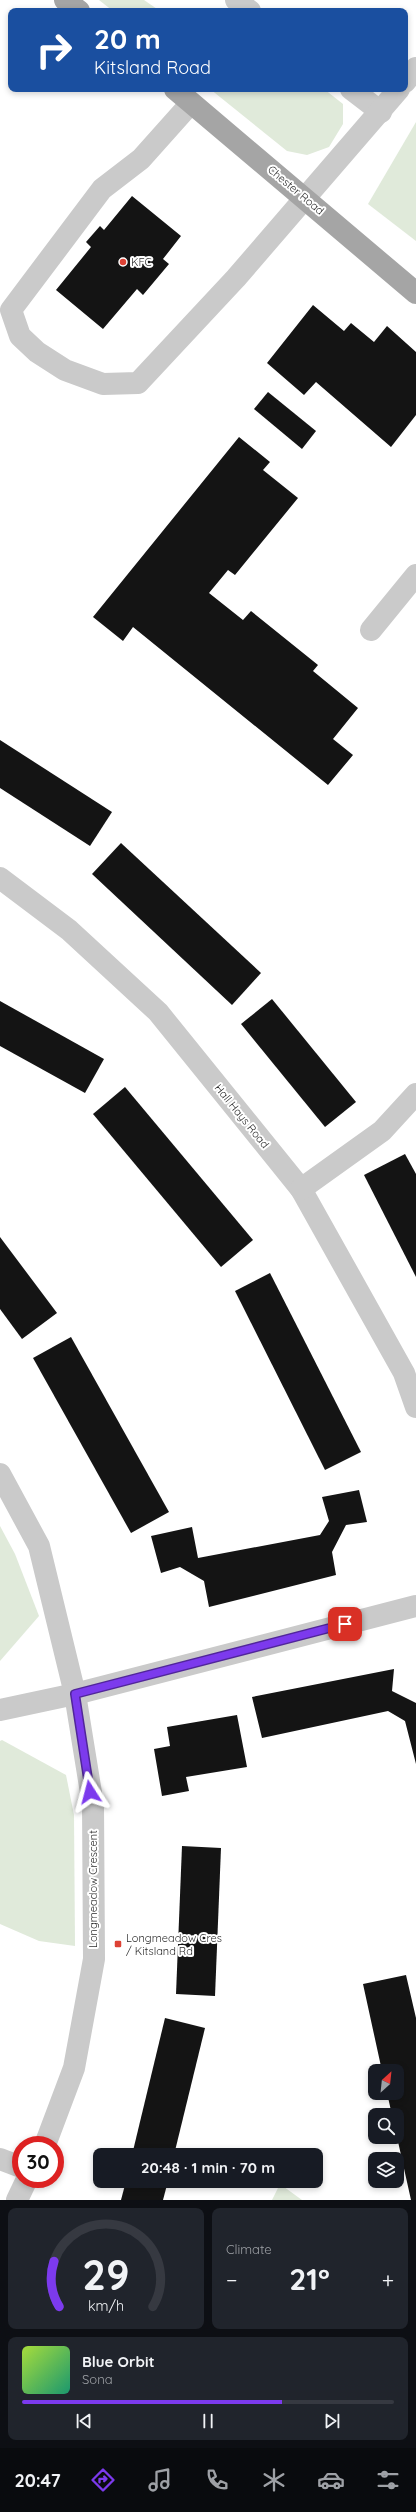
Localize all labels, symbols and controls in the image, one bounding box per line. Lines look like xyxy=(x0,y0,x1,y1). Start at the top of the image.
text: 20 m xyxy=(94,21,161,56)
icon: right xyxy=(28,24,80,76)
text: Kitsland Road xyxy=(94,56,211,79)
street label: Chester Road xyxy=(265,162,327,218)
place label: KFC xyxy=(131,255,152,269)
marker: KFC xyxy=(118,257,128,267)
street label: Hall Hays Road xyxy=(212,1081,272,1151)
pin xyxy=(328,1607,362,1641)
icon: arrive xyxy=(334,1613,356,1635)
position arrow xyxy=(69,1771,111,1813)
street label: Longmeadow Crescent xyxy=(86,1830,100,1948)
place label: Longmeadow Cres / Kitsland Rd xyxy=(126,1931,222,1958)
marker: Longmeadow Cres / Kitsland Rd xyxy=(113,1939,123,1949)
north arrow xyxy=(368,2064,404,2100)
map controls xyxy=(368,2064,404,2188)
button: search xyxy=(368,2108,404,2144)
speed limit sign: 30 xyxy=(12,2136,64,2188)
button: layers xyxy=(368,2152,404,2188)
text: 20:48 · 1 min · 70 m xyxy=(141,2158,275,2177)
text: Climate xyxy=(226,2241,272,2257)
text: 29 xyxy=(82,2247,130,2299)
text: 21° xyxy=(289,2260,330,2298)
text: − xyxy=(226,2266,237,2294)
text: + xyxy=(382,2266,394,2294)
text: km/h xyxy=(88,2296,124,2314)
text: Blue Orbit xyxy=(82,2352,155,2371)
text: Sona xyxy=(82,2371,113,2387)
icon: previous xyxy=(73,2410,95,2432)
icon: pause xyxy=(197,2410,219,2432)
icon: next xyxy=(321,2410,343,2432)
icon: directions xyxy=(89,2466,117,2494)
icon: music xyxy=(146,2466,174,2494)
icon: phone xyxy=(203,2466,231,2494)
icon: climate xyxy=(260,2466,288,2494)
icon: car xyxy=(317,2466,345,2494)
icon: filters xyxy=(374,2466,402,2494)
text: 20:47 xyxy=(14,2469,61,2492)

